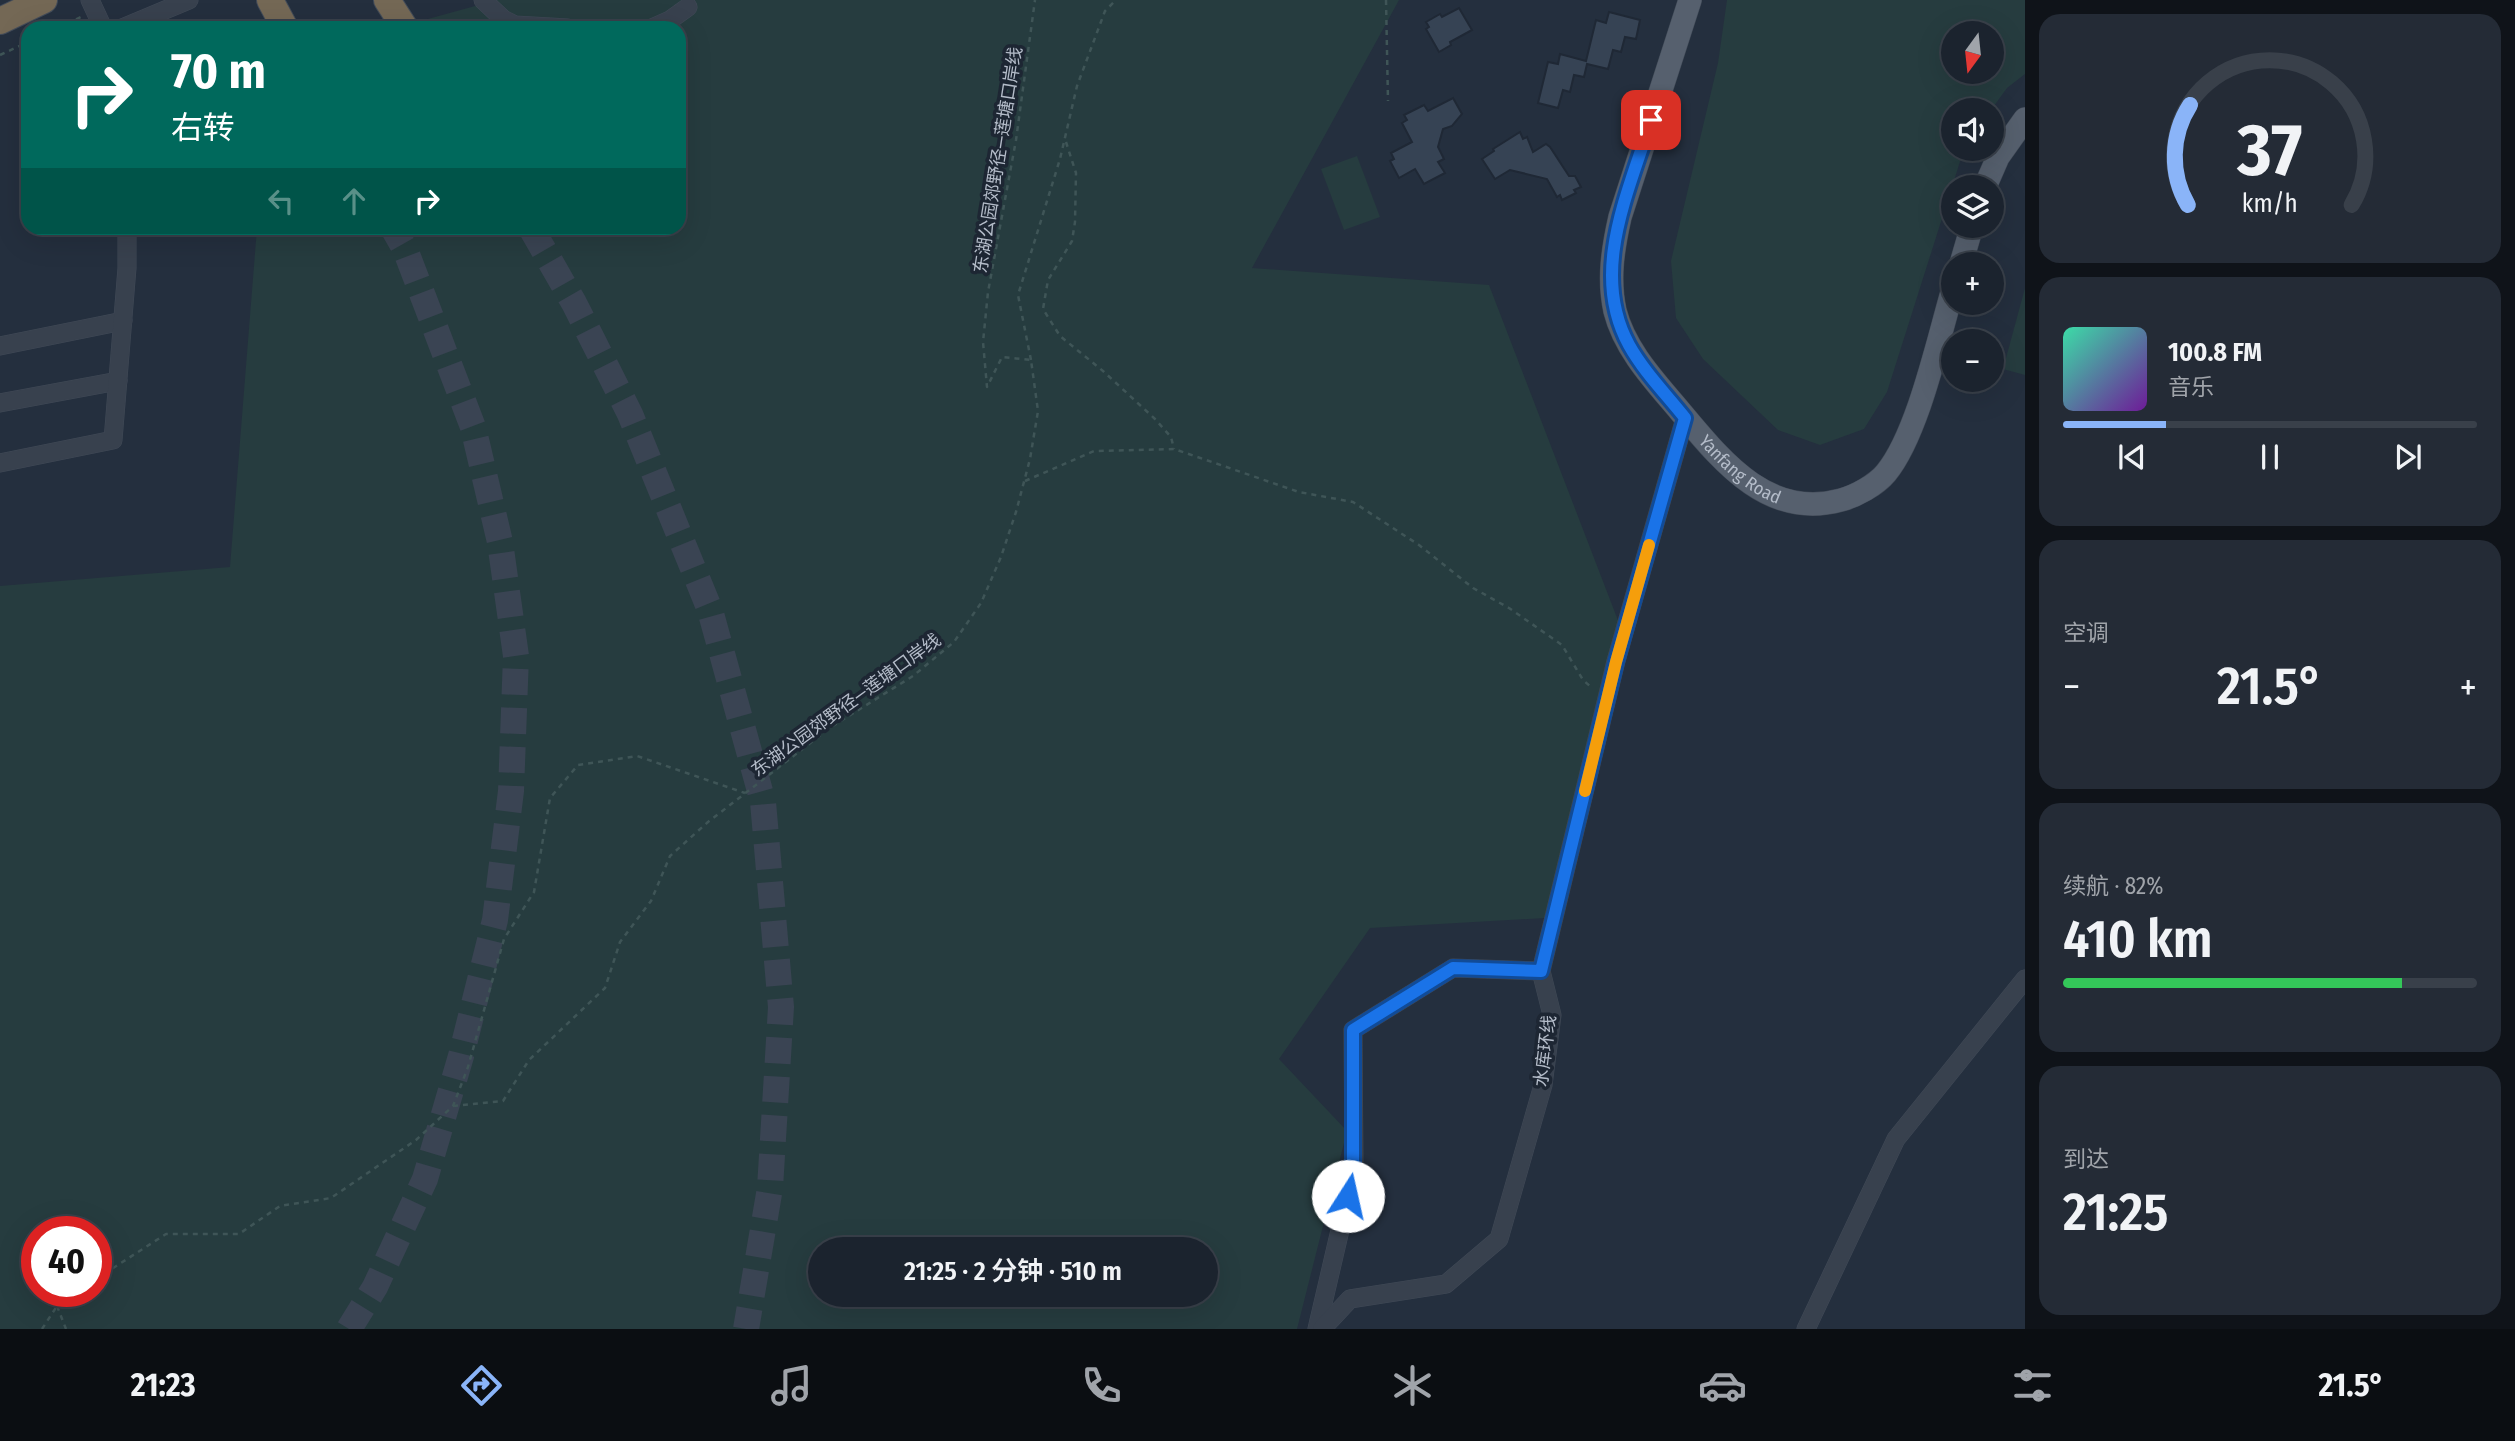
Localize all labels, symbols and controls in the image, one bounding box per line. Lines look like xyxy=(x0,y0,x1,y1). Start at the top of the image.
north arrow xyxy=(1941,21,2004,84)
map controls xyxy=(1941,21,2004,392)
text: 70 m xyxy=(171,42,266,101)
street label: 东湖公园郊野径—莲塘口岸线 xyxy=(969,45,1027,275)
icon: right xyxy=(56,49,147,140)
pin xyxy=(1621,90,1681,150)
button: sound xyxy=(1941,98,2004,161)
icon: arrive xyxy=(1632,101,1670,139)
text: 37 xyxy=(2236,107,2303,194)
text: 右转 xyxy=(171,109,235,147)
button: layers xyxy=(1941,175,2004,238)
icon: left xyxy=(262,182,300,220)
icon: ahead xyxy=(335,182,373,220)
icon: right xyxy=(408,182,446,220)
text: km/h xyxy=(2242,188,2298,218)
button: + xyxy=(1941,252,2004,315)
button: − xyxy=(1941,329,2004,392)
text: 100.8 FM xyxy=(2168,337,2262,368)
text: 音乐 xyxy=(2168,373,2214,401)
street label: Yanfang Road xyxy=(1694,430,1784,509)
icon: previous xyxy=(2113,438,2151,476)
icon: pause xyxy=(2251,438,2289,476)
icon: next xyxy=(2389,438,2427,476)
text: 空调 xyxy=(2063,619,2109,647)
street label: 东湖公园郊野径—莲塘口岸线 xyxy=(747,629,945,781)
text: 21.5° xyxy=(2217,655,2323,718)
text: − xyxy=(2063,664,2080,710)
text: + xyxy=(2460,664,2477,710)
text: 续航 · 82% xyxy=(2063,872,2163,900)
text: 410 km xyxy=(2063,908,2213,971)
street label: 水库环线 xyxy=(1530,1014,1560,1088)
text: 到达 xyxy=(2063,1145,2109,1173)
position arrow xyxy=(1311,1159,1385,1233)
text: 21:25 xyxy=(2063,1181,2168,1244)
speed limit sign: 40 xyxy=(21,1216,112,1307)
text: 21:25 · 2 分钟 · 510 m xyxy=(904,1256,1122,1287)
icon: directions xyxy=(457,1361,506,1410)
icon: music xyxy=(767,1361,816,1410)
icon: phone xyxy=(1077,1361,1126,1410)
icon: climate xyxy=(1388,1361,1437,1410)
icon: car xyxy=(1698,1361,1747,1410)
icon: filters xyxy=(2008,1361,2057,1410)
text: 21:23 xyxy=(131,1366,196,1404)
text: 21.5° xyxy=(2318,1366,2384,1404)

